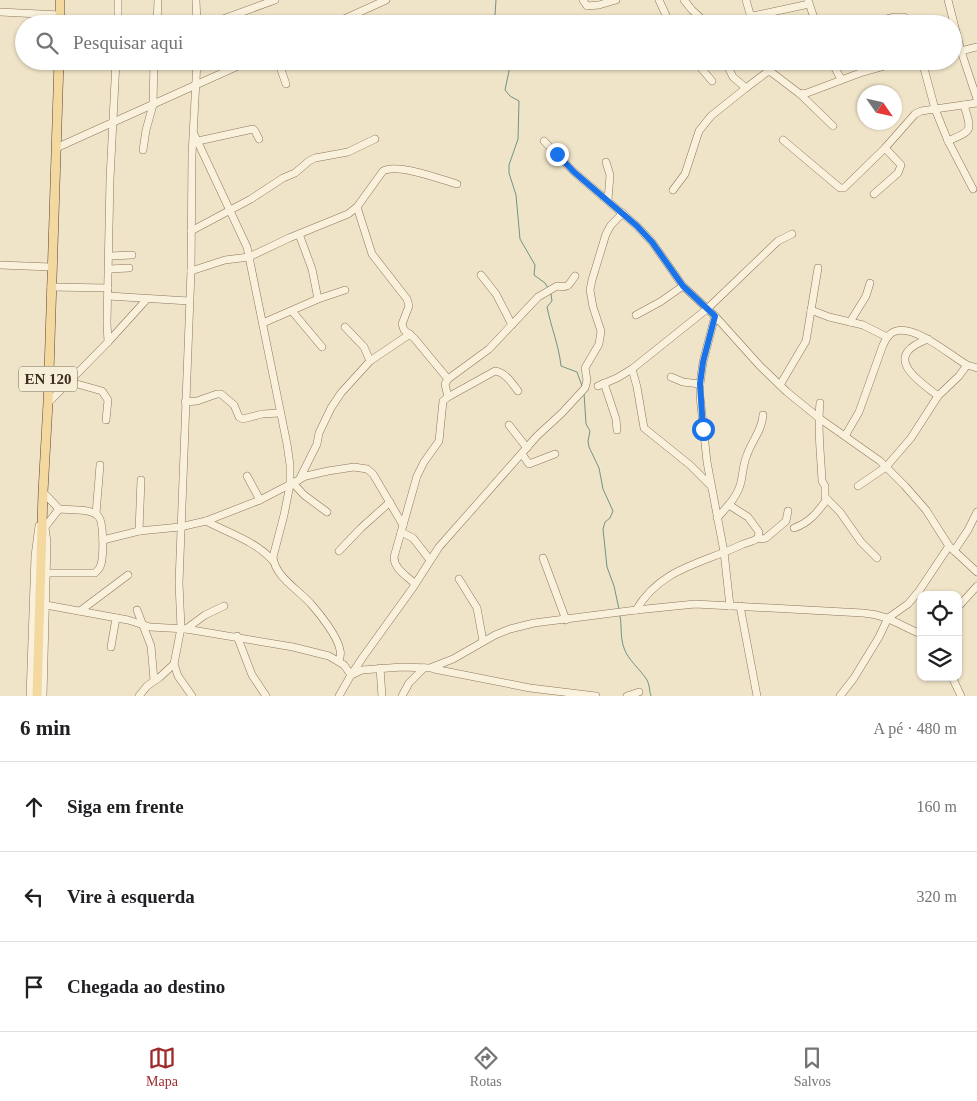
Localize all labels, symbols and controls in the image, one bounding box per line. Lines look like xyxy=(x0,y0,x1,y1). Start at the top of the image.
search box xyxy=(15,15,962,70)
icon: search xyxy=(33,29,61,57)
text: Pesquisar aqui xyxy=(73,32,183,53)
north arrow xyxy=(857,85,902,130)
route end xyxy=(546,143,569,166)
road number: EN 120 xyxy=(19,366,77,392)
route start xyxy=(692,418,715,441)
map controls xyxy=(917,591,962,681)
button: locate xyxy=(917,591,962,636)
button: layers xyxy=(917,636,962,681)
text: 6 min xyxy=(20,716,71,740)
text: A pé · 480 m xyxy=(873,720,957,737)
icon: ahead xyxy=(20,793,48,821)
text: Siga em frente xyxy=(67,796,184,817)
text: 160 m xyxy=(917,798,957,815)
icon: left xyxy=(20,883,48,911)
text: Vire à esquerda xyxy=(67,886,195,907)
text: 320 m xyxy=(917,888,957,905)
icon: arrive xyxy=(20,973,48,1001)
text: Chegada ao destino xyxy=(67,976,225,997)
tab: Mapa xyxy=(146,1044,178,1090)
tab: Rotas xyxy=(470,1044,502,1090)
tab: Salvos xyxy=(794,1044,831,1090)

